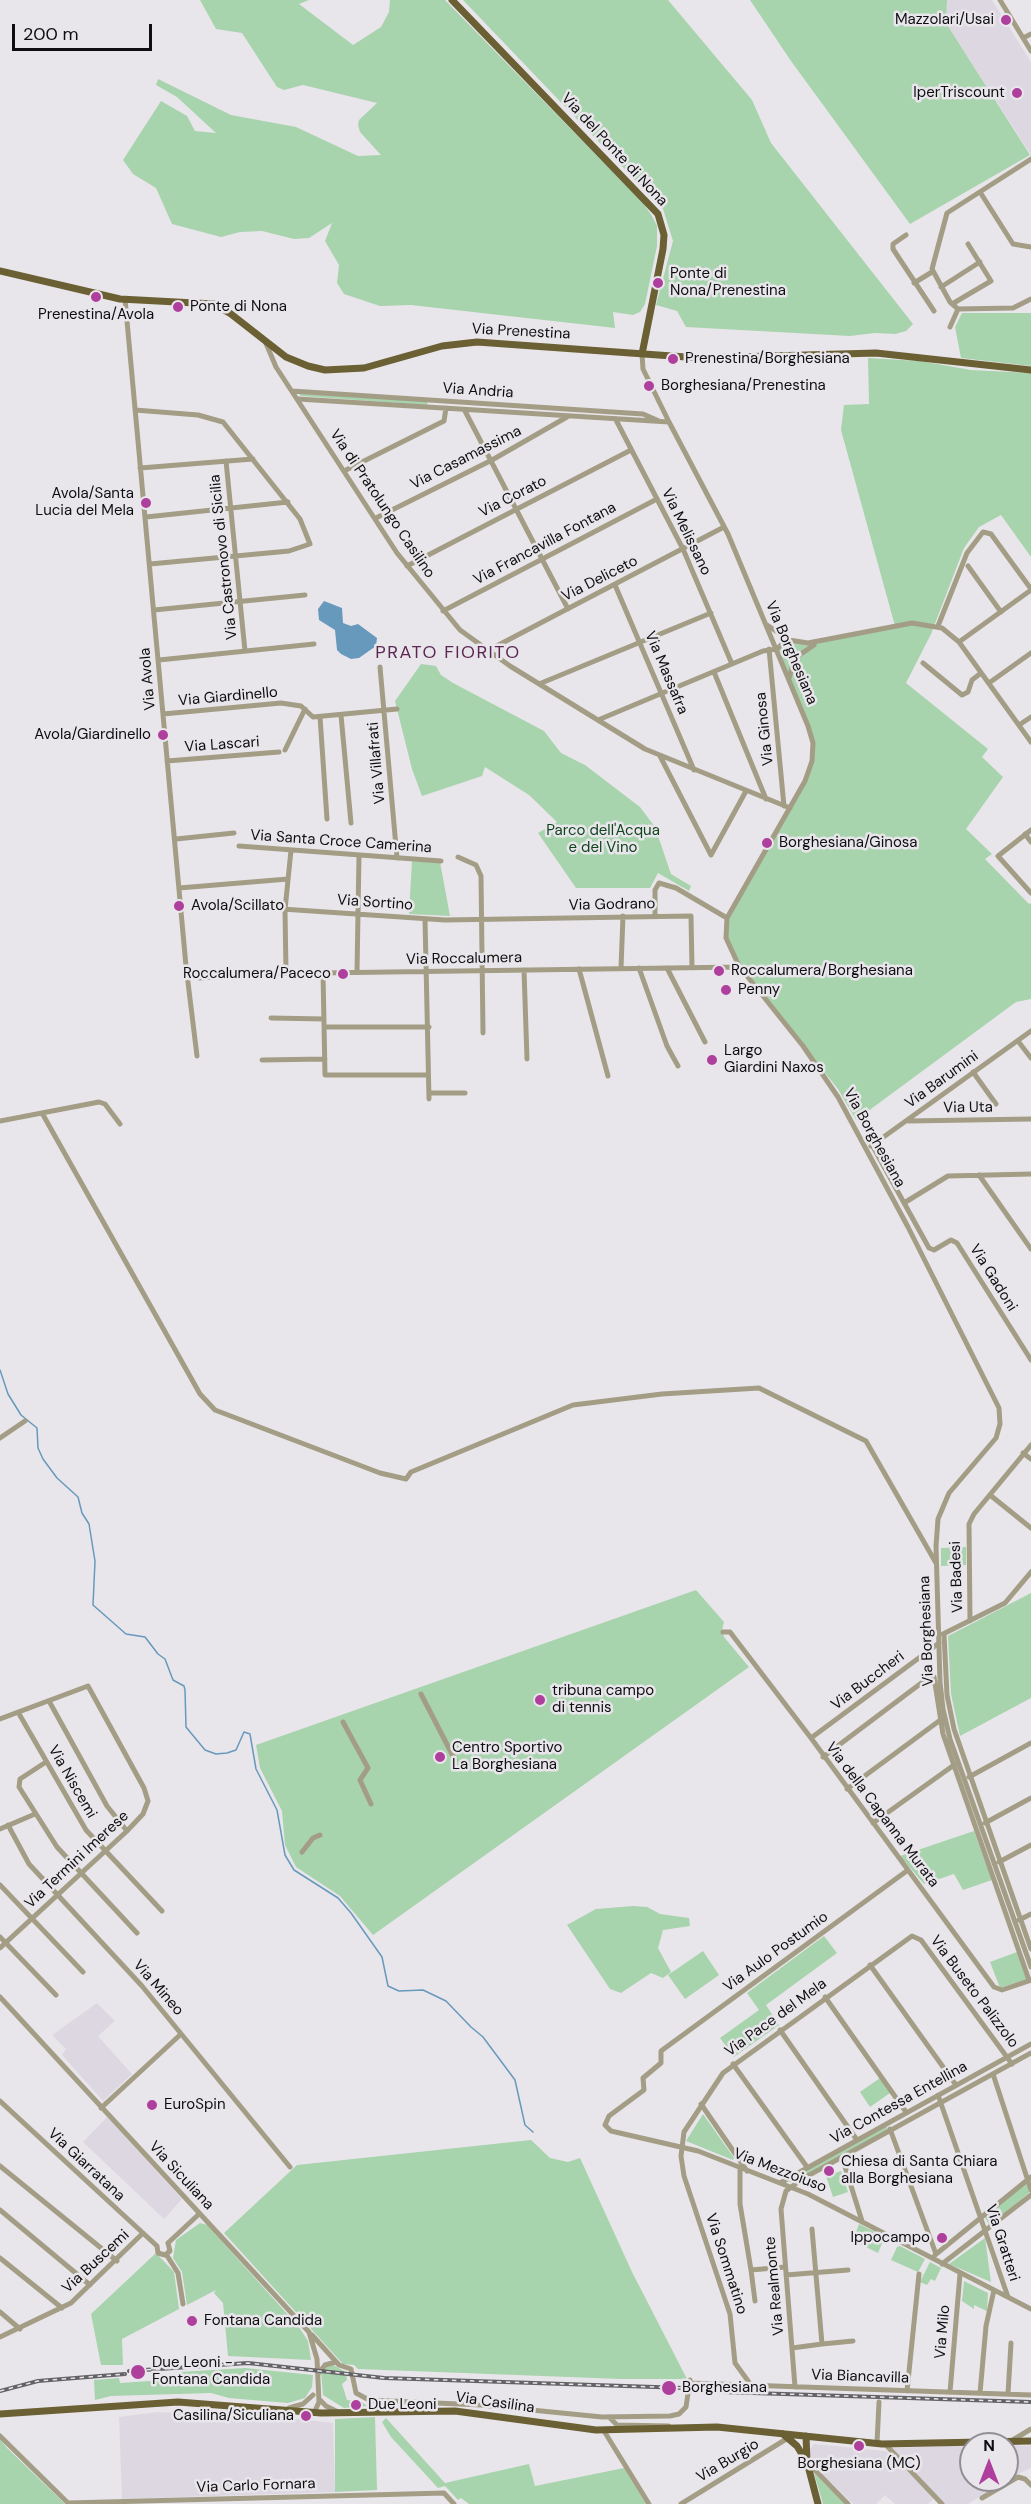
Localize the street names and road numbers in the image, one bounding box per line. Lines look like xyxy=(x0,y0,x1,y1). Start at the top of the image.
street label: Via del Ponte di Nona xyxy=(557,90,671,210)
street label: Via Prenestina xyxy=(471,320,571,344)
street label: Via Andria xyxy=(442,380,514,402)
street label: Via Casamassima xyxy=(408,422,524,494)
street label: Via di Pratolungo Casilino xyxy=(325,426,439,582)
street label: Via Corato xyxy=(476,472,550,522)
street label: Via Castronovo di Sicilia xyxy=(206,473,242,641)
street label: Via Melissano xyxy=(657,486,715,578)
street label: Via Francavilla Fontana xyxy=(471,499,619,589)
street label: Via Deliceto xyxy=(559,552,641,606)
street label: Via Borghesiana xyxy=(761,599,821,707)
street label: Via Massafra xyxy=(640,629,692,717)
street label: Via Avola xyxy=(136,647,160,711)
street label: Via Giardinello xyxy=(177,684,279,710)
street label: Via Ginosa xyxy=(752,691,778,767)
street label: Via Villafrati xyxy=(364,721,390,805)
street label: Via Lascari xyxy=(184,733,260,757)
street label: Via Santa Croce Camerina xyxy=(250,827,432,857)
street label: Via Sortino xyxy=(337,891,413,915)
street label: Via Godrano xyxy=(569,895,655,915)
street label: Via Roccalumera xyxy=(406,949,522,969)
street label: Via Barumini xyxy=(902,1047,982,1113)
street label: Via Borghesiana xyxy=(839,1085,909,1191)
street label: Via Uta xyxy=(943,1099,993,1117)
street label: Via Gadoni xyxy=(965,1241,1021,1315)
street label: Via Badesi xyxy=(947,1541,967,1613)
street label: Via Borghesiana xyxy=(916,1575,938,1687)
street label: Via Buccheri xyxy=(828,1648,908,1714)
street label: Via della Capanna Murata xyxy=(822,1739,942,1891)
street label: Via Niscemi xyxy=(44,1742,100,1822)
street label: Via Termini Imerese xyxy=(21,1807,133,1913)
street label: Via Aulo Postumio xyxy=(720,1908,832,1996)
street label: Via Buseto Palizzolo xyxy=(926,1932,1022,2052)
street label: Via Mineo xyxy=(129,1956,187,2020)
street label: Via Pace del Mela xyxy=(722,1975,830,2061)
street label: Via Contessa Entellina xyxy=(827,2058,971,2148)
street label: Via Giarratana xyxy=(44,2125,128,2205)
street label: Via Siculiana xyxy=(145,2138,217,2214)
street label: Via Mezzoiuso xyxy=(731,2145,829,2197)
street label: Via Gratteri xyxy=(981,2202,1023,2284)
street label: Via Sommatino xyxy=(701,2211,751,2317)
street label: Via Buscemi xyxy=(59,2226,133,2298)
street label: Via Realmonte xyxy=(762,2236,788,2336)
street label: Via Milo xyxy=(932,2304,954,2360)
street label: Via Biancavilla xyxy=(811,2366,909,2388)
street label: Via Casilina xyxy=(454,2389,536,2417)
street label: Via Burgio xyxy=(694,2435,762,2487)
street label: Via Carlo Fornara xyxy=(196,2475,316,2497)

